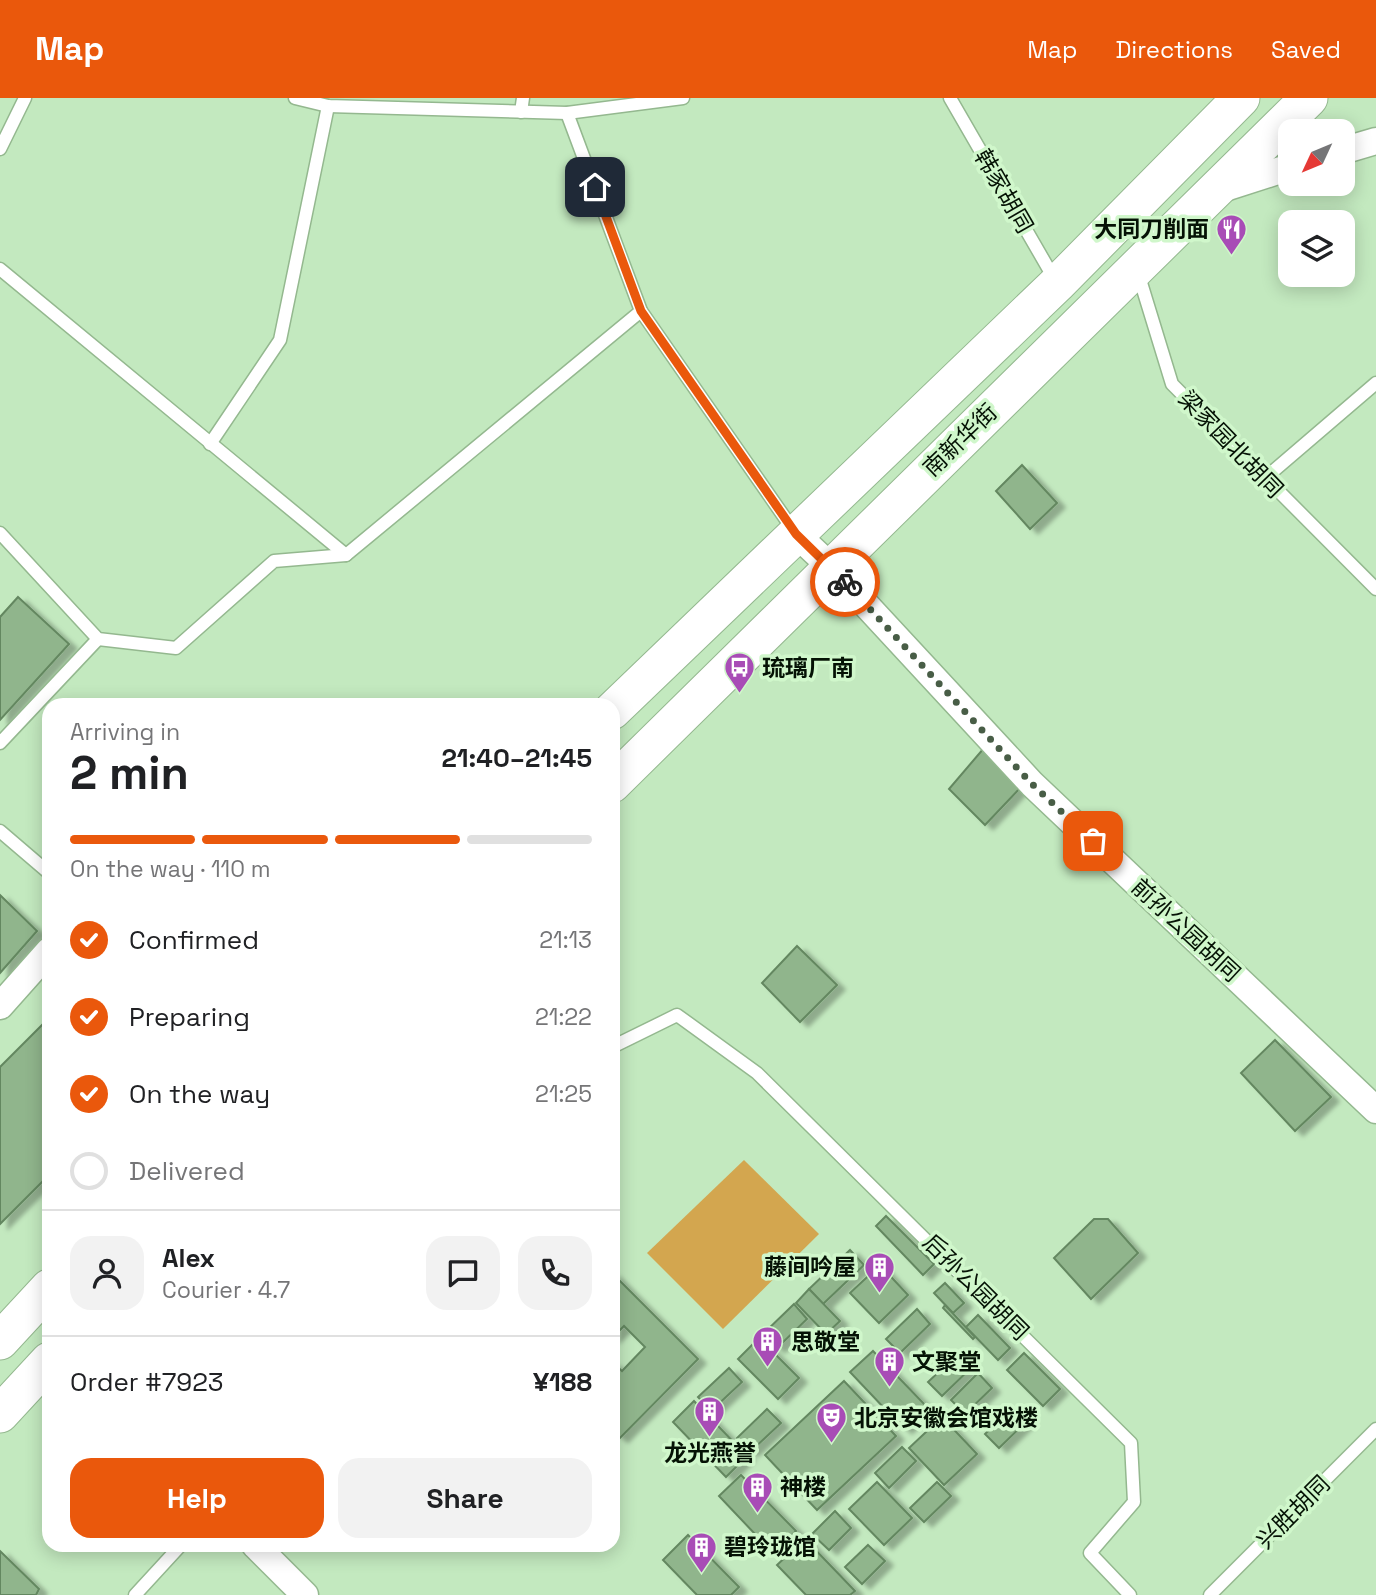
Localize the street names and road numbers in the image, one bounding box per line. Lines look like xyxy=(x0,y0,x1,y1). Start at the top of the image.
street label: 韩家胡同 xyxy=(968,144,1040,238)
street label: 梁家园北胡同 xyxy=(1172,384,1290,504)
street label: 南新华街 xyxy=(916,397,1004,483)
street label: 前孙公园胡同 xyxy=(1125,872,1247,988)
street label: 后孙公园胡同 xyxy=(917,1228,1035,1346)
street label: 兴胜胡同 xyxy=(1250,1469,1336,1555)

